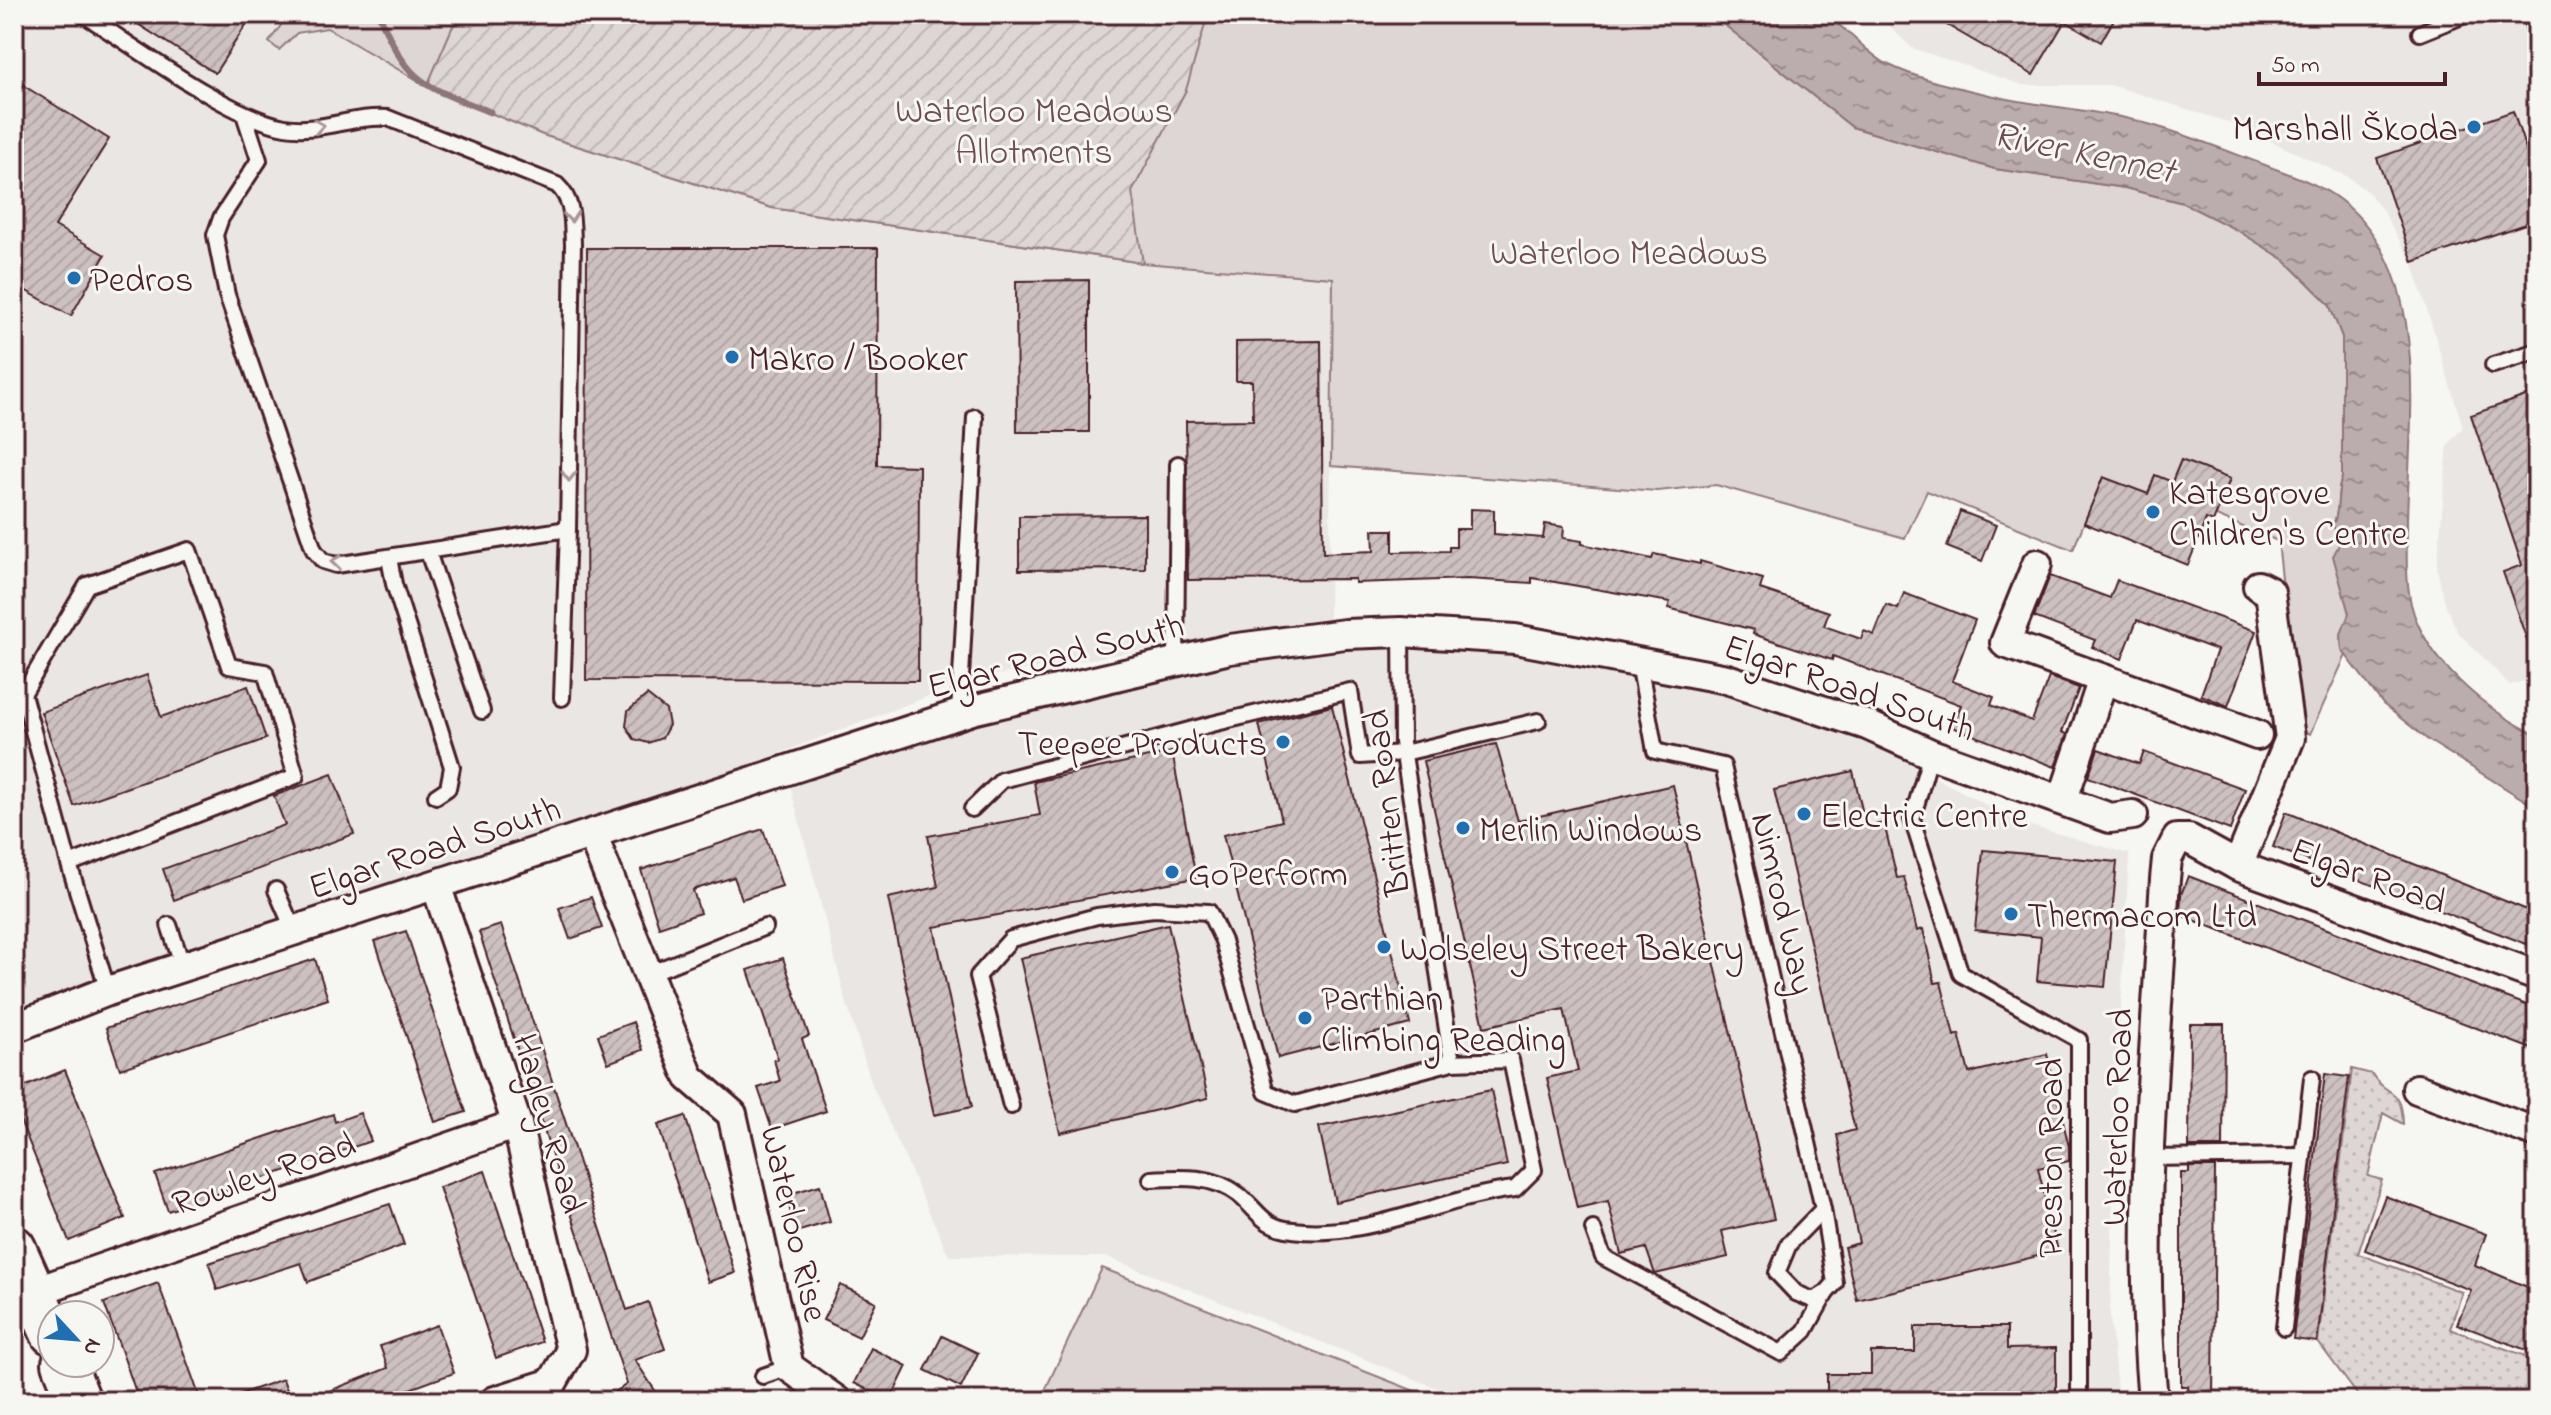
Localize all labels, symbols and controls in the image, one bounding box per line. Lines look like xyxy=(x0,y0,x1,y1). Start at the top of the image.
scale bar xyxy=(2259,36,2445,86)
text: 50 m xyxy=(2271,49,2320,84)
park label: Waterloo Meadows Allotments xyxy=(895,87,1173,181)
place label: Marshall Škoda xyxy=(2232,105,2458,158)
water label: River Kennet xyxy=(1987,108,2182,202)
one-way arrow xyxy=(312,118,326,135)
marker: Marshall Škoda xyxy=(2465,118,2483,136)
one-way arrow xyxy=(562,211,579,224)
park label: Waterloo Meadows xyxy=(1490,229,1768,282)
place label: Pedros xyxy=(90,256,193,309)
marker: Pedros xyxy=(65,269,83,287)
place label: Makro / Booker xyxy=(748,335,969,388)
marker: Makro / Booker xyxy=(723,348,741,366)
place label: Katesgrove Children's Centre xyxy=(2169,469,2409,563)
one-way arrow xyxy=(560,470,578,483)
marker: Katesgrove Children's Centre xyxy=(2144,503,2162,521)
one-way arrow xyxy=(329,553,342,570)
street label: Elgar Road South xyxy=(922,601,1190,716)
street label: Elgar Road South xyxy=(1716,622,1981,758)
street label: Britten Road xyxy=(1352,706,1427,900)
place label: Teepee Products xyxy=(1018,720,1267,773)
marker: Teepee Products xyxy=(1274,733,1292,751)
street label: Elgar Road South xyxy=(302,785,568,916)
place label: Electric Centre xyxy=(1820,792,2029,845)
marker: Electric Centre xyxy=(1795,805,1813,823)
place label: Merlin Windows xyxy=(1479,806,1702,859)
street label: Nimrod Way xyxy=(1734,808,1827,1000)
marker: Merlin Windows xyxy=(1454,819,1472,837)
street label: Elgar Road xyxy=(2282,826,2453,931)
place label: GoPerform xyxy=(1188,850,1348,903)
marker: GoPerform xyxy=(1163,863,1181,881)
place label: Thermacom Ltd xyxy=(2027,892,2257,945)
marker: Thermacom Ltd xyxy=(2002,905,2020,923)
place label: Wolseley Street Bakery xyxy=(1400,925,1744,978)
marker: Wolseley Street Bakery xyxy=(1375,938,1393,956)
place label: Parthian Climbing Reading xyxy=(1321,975,1566,1069)
street label: Waterloo Road xyxy=(2089,1008,2150,1227)
marker: Parthian Climbing Reading xyxy=(1296,1009,1314,1027)
street label: Hagley Road xyxy=(496,1028,598,1220)
street label: Preston Road xyxy=(2027,1058,2080,1258)
street label: Rowley Road xyxy=(166,1120,363,1232)
street label: Waterloo Rise xyxy=(743,1121,840,1328)
north arrow xyxy=(36,1299,116,1379)
text: N xyxy=(74,1333,109,1360)

